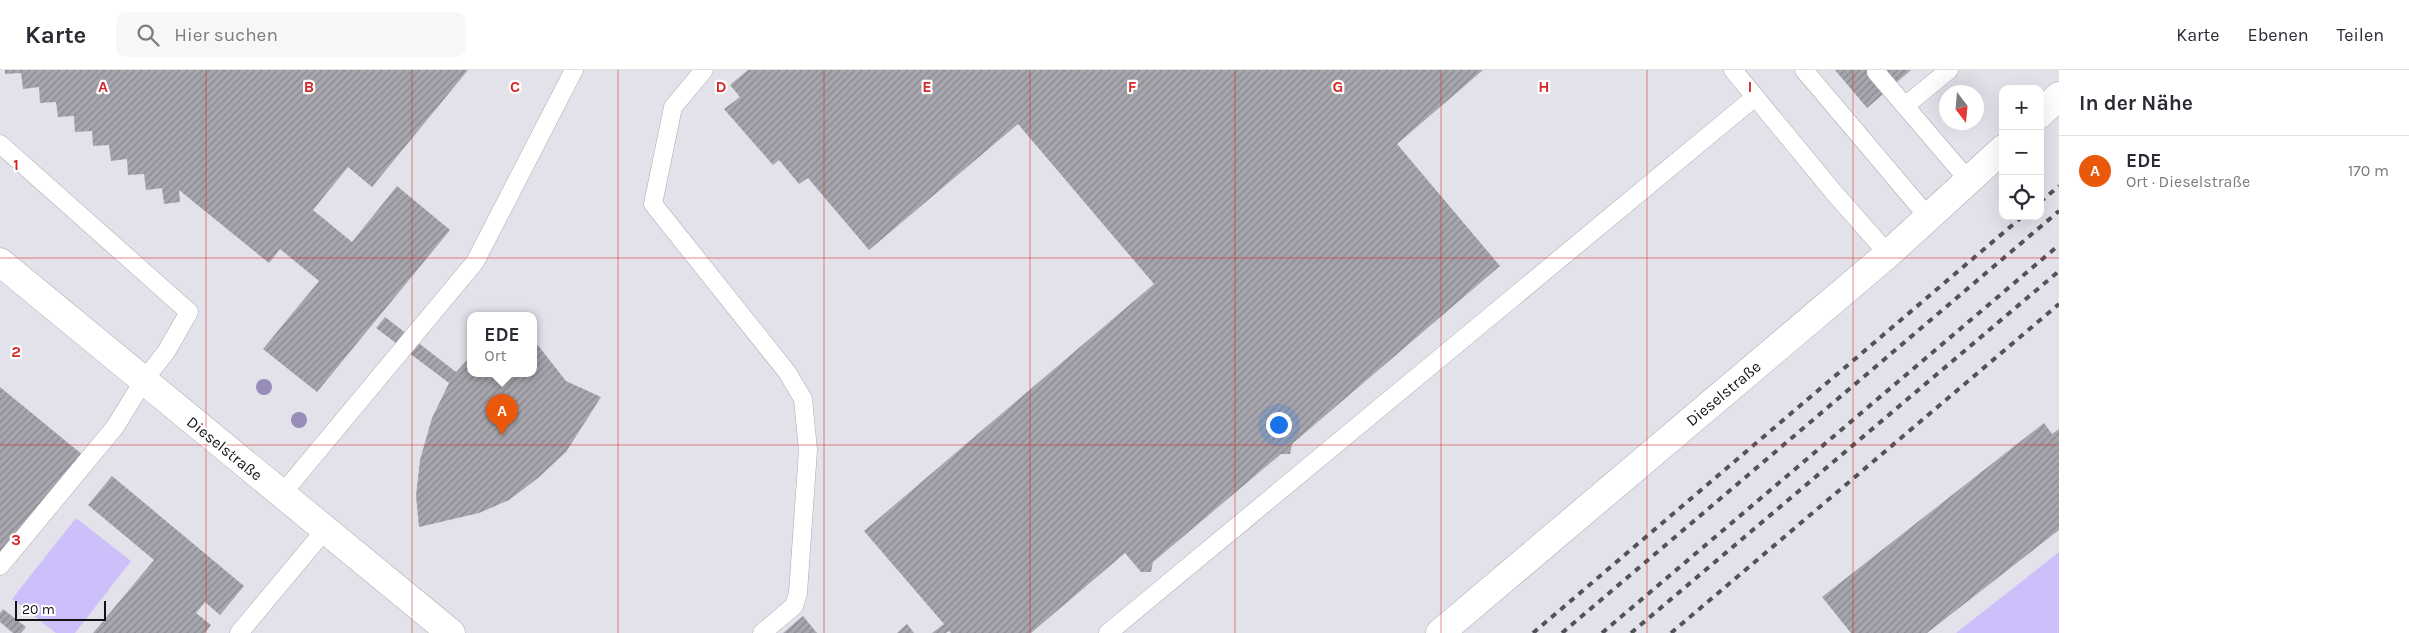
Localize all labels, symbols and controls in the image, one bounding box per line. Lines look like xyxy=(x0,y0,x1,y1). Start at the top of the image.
search box xyxy=(116,12,466,57)
text: Karte xyxy=(25,21,86,49)
icon: search xyxy=(134,21,162,49)
text: Hier suchen xyxy=(174,24,278,46)
text: Karte xyxy=(2176,24,2220,46)
text: Ebenen xyxy=(2248,24,2309,46)
text: Teilen xyxy=(2337,24,2384,46)
text: A xyxy=(98,77,108,96)
text: B xyxy=(304,77,314,96)
text: C xyxy=(510,77,520,96)
text: D xyxy=(716,77,727,96)
text: E xyxy=(922,77,932,96)
text: F xyxy=(1128,77,1137,96)
text: G xyxy=(1333,77,1343,96)
text: H xyxy=(1538,77,1550,96)
text: I xyxy=(1748,77,1752,96)
north arrow xyxy=(1939,85,1984,130)
map controls xyxy=(1999,85,2044,220)
button: + xyxy=(1999,85,2044,130)
text: In der Nähe xyxy=(2079,91,2193,115)
button: − xyxy=(1999,130,2044,175)
text: EDE xyxy=(2126,150,2161,172)
text: 1 xyxy=(13,155,19,174)
text: A xyxy=(2090,161,2100,180)
text: 170 m xyxy=(2348,161,2389,180)
text: Ort · Dieselstraße xyxy=(2126,172,2250,191)
button: locate xyxy=(1999,175,2044,220)
popup xyxy=(467,312,537,377)
text: EDE xyxy=(484,324,520,346)
text: 2 xyxy=(11,342,21,361)
text: Ort xyxy=(484,346,506,365)
street label: Dieselstraße xyxy=(1682,357,1765,430)
pin: A xyxy=(486,394,518,435)
street label: Dieselstraße xyxy=(183,412,266,485)
your location xyxy=(1266,412,1292,438)
text: 3 xyxy=(11,530,21,549)
scale bar xyxy=(15,598,106,621)
text: 20 m xyxy=(22,601,55,618)

